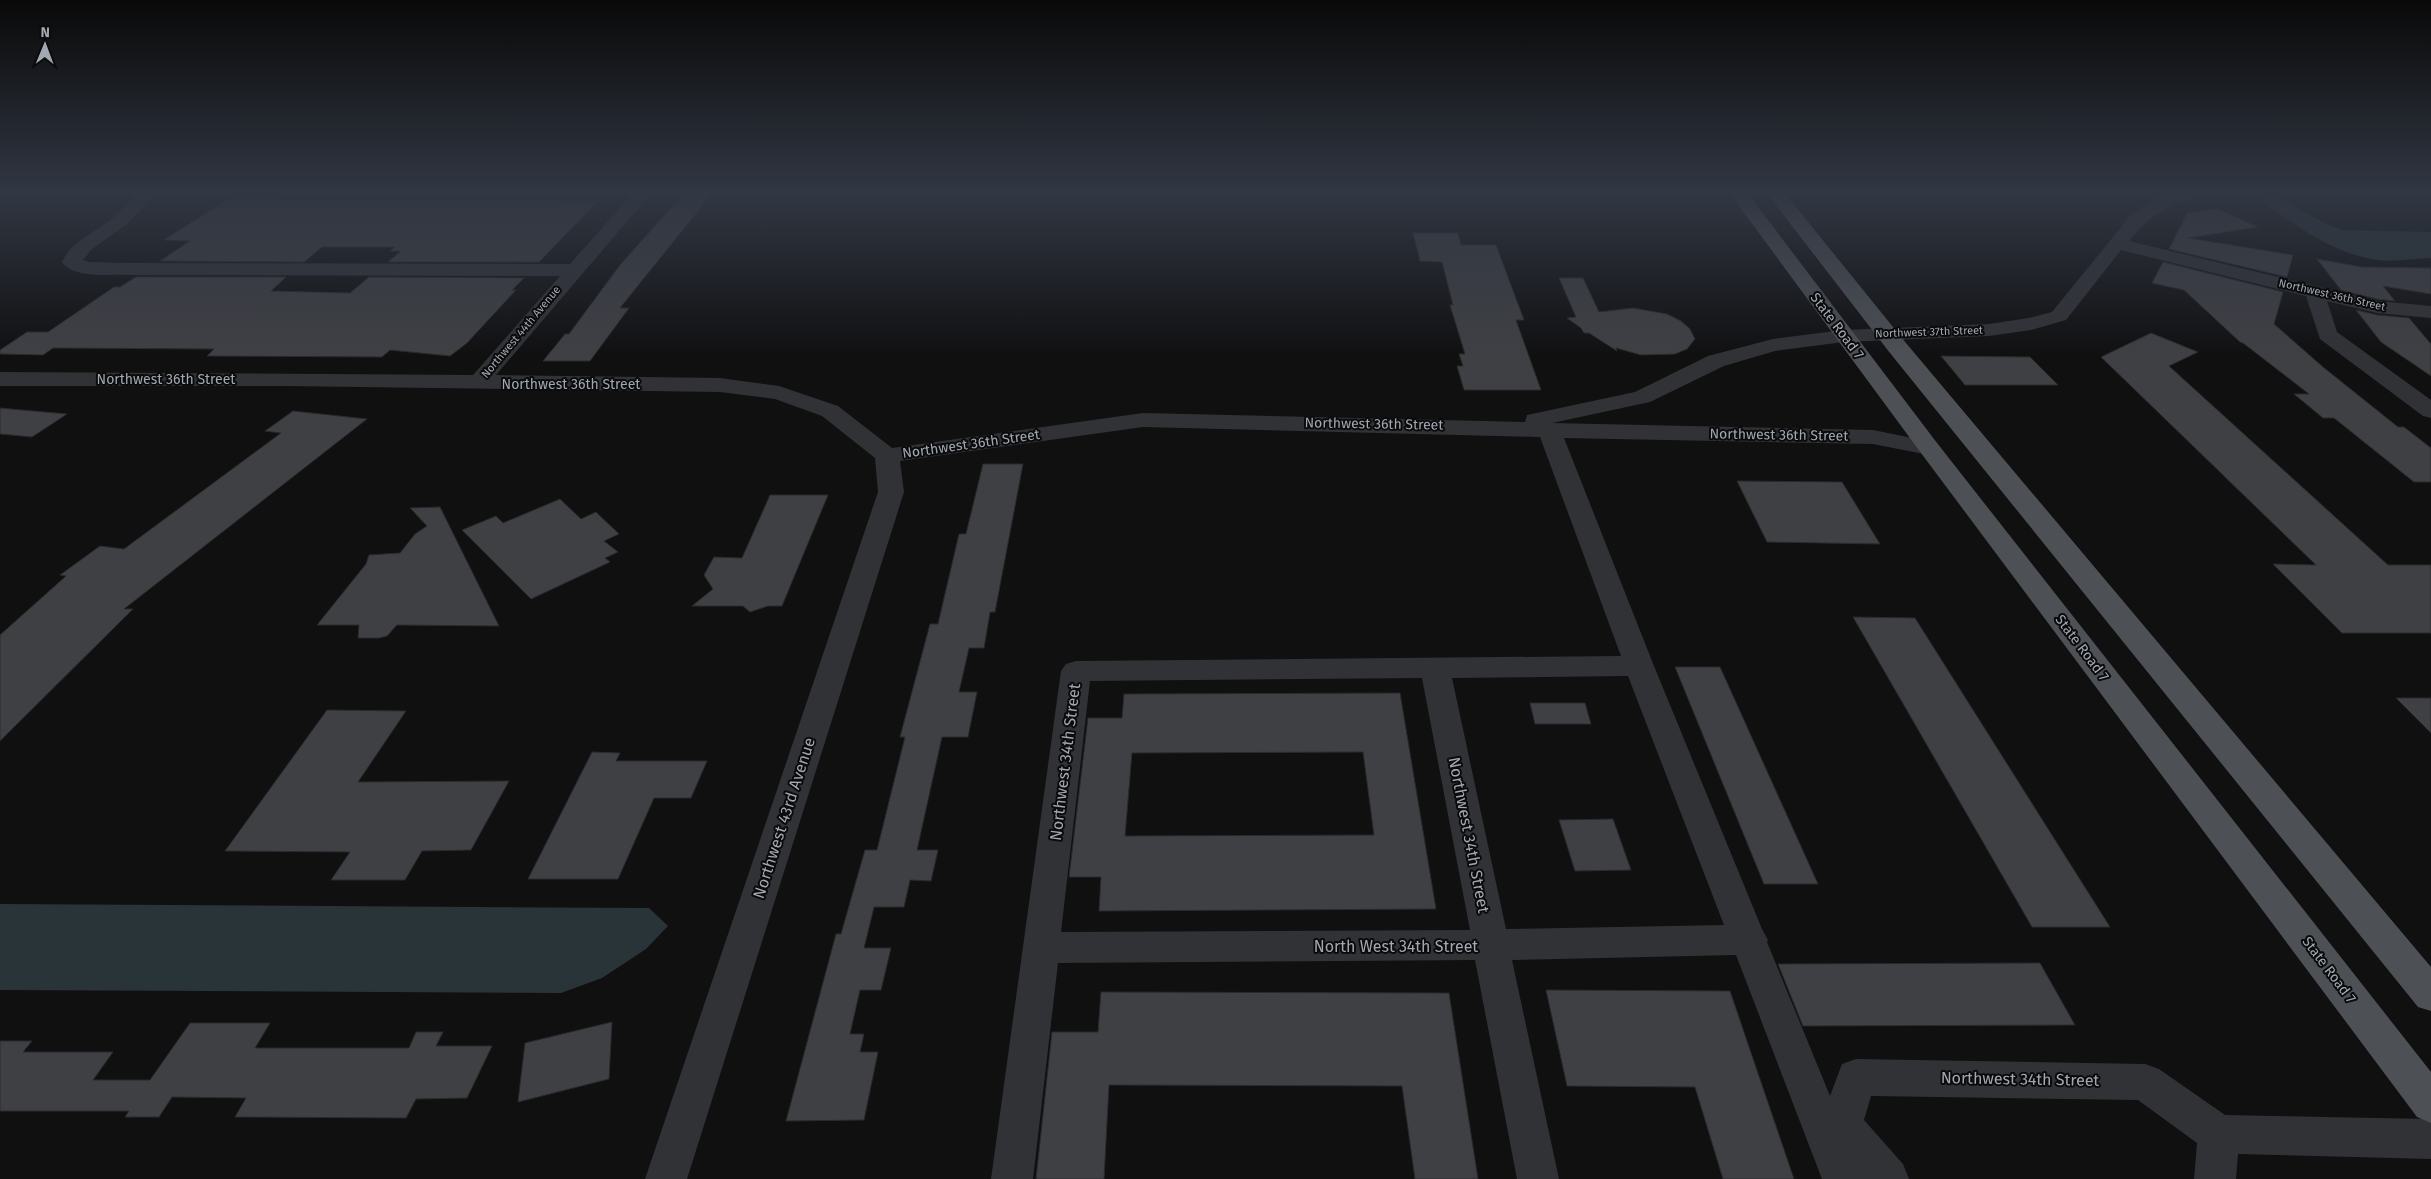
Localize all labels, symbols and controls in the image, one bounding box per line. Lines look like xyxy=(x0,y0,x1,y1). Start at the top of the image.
north arrow xyxy=(20,20,70,70)
text: N xyxy=(40,24,50,41)
street label: Northwest 36th Street xyxy=(2277,276,2387,314)
street label: Northwest 44th Avenue xyxy=(479,283,563,381)
street label: State Road 7 xyxy=(1807,289,1867,363)
street label: Northwest 37th Street xyxy=(1875,324,1983,340)
street label: Northwest 36th Street xyxy=(97,371,236,388)
street label: Northwest 36th Street xyxy=(502,376,641,393)
street label: Northwest 36th Street xyxy=(1304,414,1444,434)
street label: Northwest 36th Street xyxy=(1709,425,1849,445)
street label: Northwest 36th Street xyxy=(901,426,1042,462)
street label: State Road 7 xyxy=(2052,611,2112,685)
street label: Northwest 34th Street xyxy=(1046,682,1084,842)
street label: Northwest 43rd Avenue xyxy=(749,735,819,901)
street label: Northwest 34th Street xyxy=(1445,755,1493,915)
street label: State Road 7 xyxy=(2299,933,2359,1007)
street label: North West 34th Street xyxy=(1314,937,1478,956)
street label: Northwest 34th Street xyxy=(1941,1068,2100,1090)

